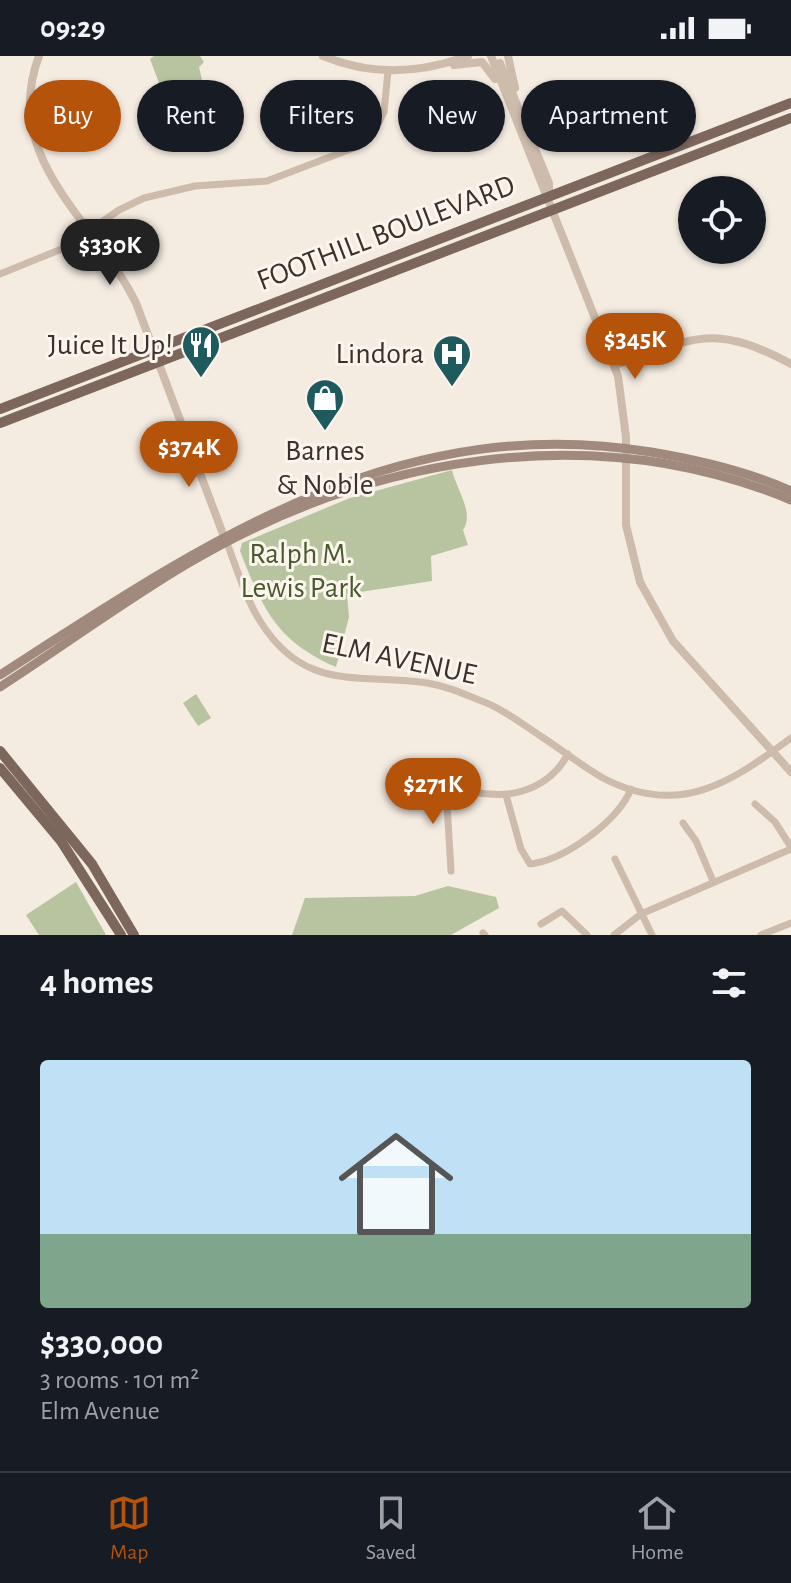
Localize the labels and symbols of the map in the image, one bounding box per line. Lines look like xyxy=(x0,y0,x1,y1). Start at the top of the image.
street label: FOOTHILL BOULEVARD xyxy=(253,170,519,296)
pin: $330K xyxy=(54,219,166,287)
pin: $345K xyxy=(579,313,691,381)
restaurant icon: Juice It Up! xyxy=(180,324,222,379)
place label: Juice It Up! xyxy=(48,330,173,360)
hospital icon: Lindora xyxy=(431,333,473,388)
place label: Lindora xyxy=(336,339,424,369)
shop icon: Barnes & Noble xyxy=(304,377,346,432)
pin: $374K xyxy=(133,421,245,489)
place label: Barnes & Noble xyxy=(276,436,374,500)
park label: Ralph M. Lewis Park xyxy=(240,539,362,603)
street label: ELM AVENUE xyxy=(319,628,479,690)
pin: $271K xyxy=(377,758,489,826)

